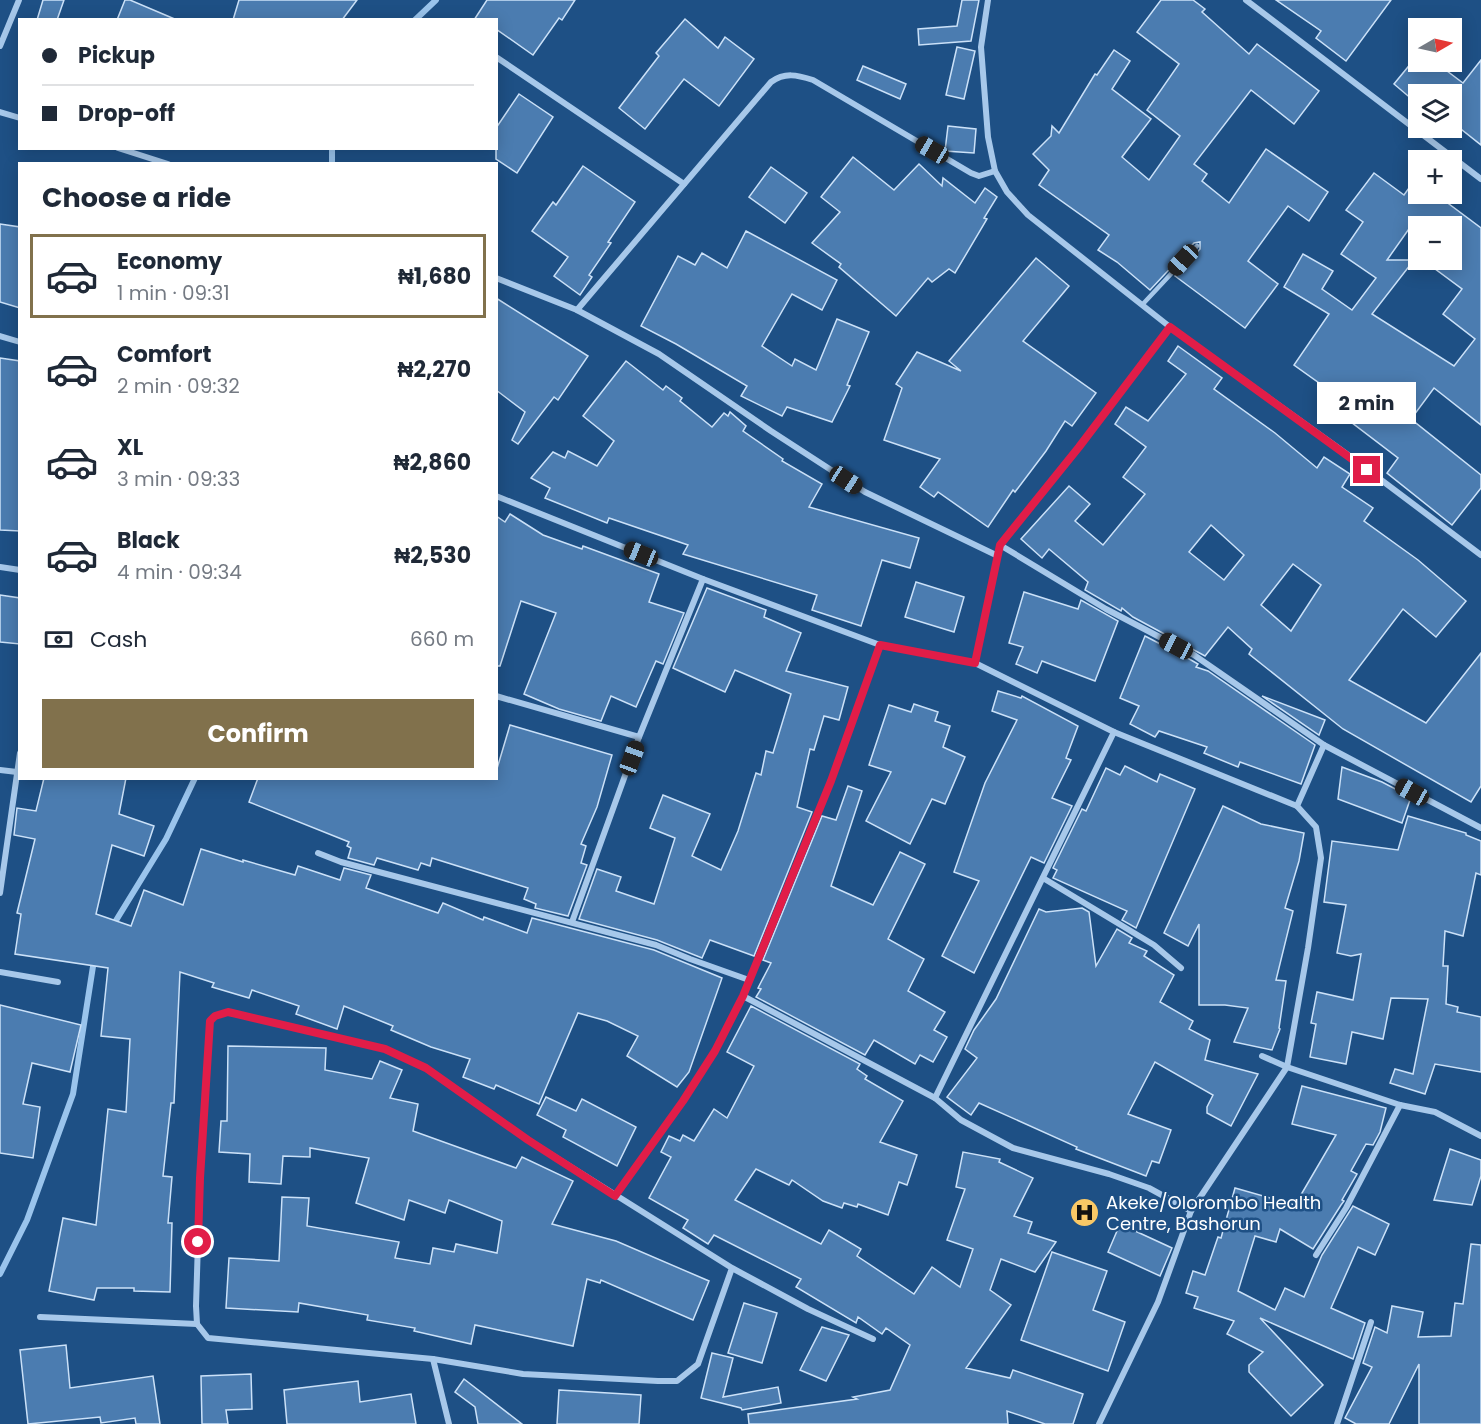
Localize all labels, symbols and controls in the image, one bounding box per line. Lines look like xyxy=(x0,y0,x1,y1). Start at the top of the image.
north arrow xyxy=(1408,18,1462,72)
map controls xyxy=(1408,18,1462,270)
text: Pickup xyxy=(78,40,155,71)
button: layers xyxy=(1408,84,1462,138)
text: Drop-off xyxy=(78,98,175,129)
car xyxy=(912,133,952,167)
button: + xyxy=(1408,150,1462,204)
text: Choose a ride xyxy=(42,179,231,216)
button: − xyxy=(1408,216,1462,270)
car xyxy=(1164,241,1202,279)
text: Economy xyxy=(117,246,222,277)
icon: car xyxy=(45,249,99,303)
text: ₦1,680 xyxy=(398,261,471,292)
text: 1 min · 09:31 xyxy=(117,279,230,307)
text: Comfort xyxy=(117,339,211,370)
icon: car xyxy=(45,342,99,396)
text: ₦2,270 xyxy=(398,354,471,385)
text: 2 min · 09:32 xyxy=(117,372,240,400)
callout: 2 min xyxy=(1318,383,1416,425)
text: 2 min xyxy=(1338,389,1395,417)
text: XL xyxy=(117,432,143,463)
icon: car xyxy=(45,435,99,489)
text: ₦2,860 xyxy=(394,447,471,478)
route end xyxy=(1353,456,1380,483)
car xyxy=(826,463,866,497)
text: 3 min · 09:33 xyxy=(117,465,240,493)
text: Black xyxy=(117,525,180,556)
icon: car xyxy=(45,528,99,582)
car xyxy=(621,539,661,569)
text: ₦2,530 xyxy=(394,540,471,571)
text: 4 min · 09:34 xyxy=(117,558,242,586)
icon: cash xyxy=(42,623,75,656)
text: Cash xyxy=(90,624,147,655)
text: 660 m xyxy=(410,625,474,653)
car xyxy=(1156,630,1196,662)
button: Confirm xyxy=(42,699,474,768)
car xyxy=(617,738,647,778)
car xyxy=(1392,775,1432,809)
place label: Akeke/Olorombo Health Centre, Bashorun xyxy=(1106,1190,1321,1236)
hospital icon: Akeke/Olorombo Health Centre, Bashorun xyxy=(1069,1196,1101,1228)
route start xyxy=(184,1228,211,1255)

